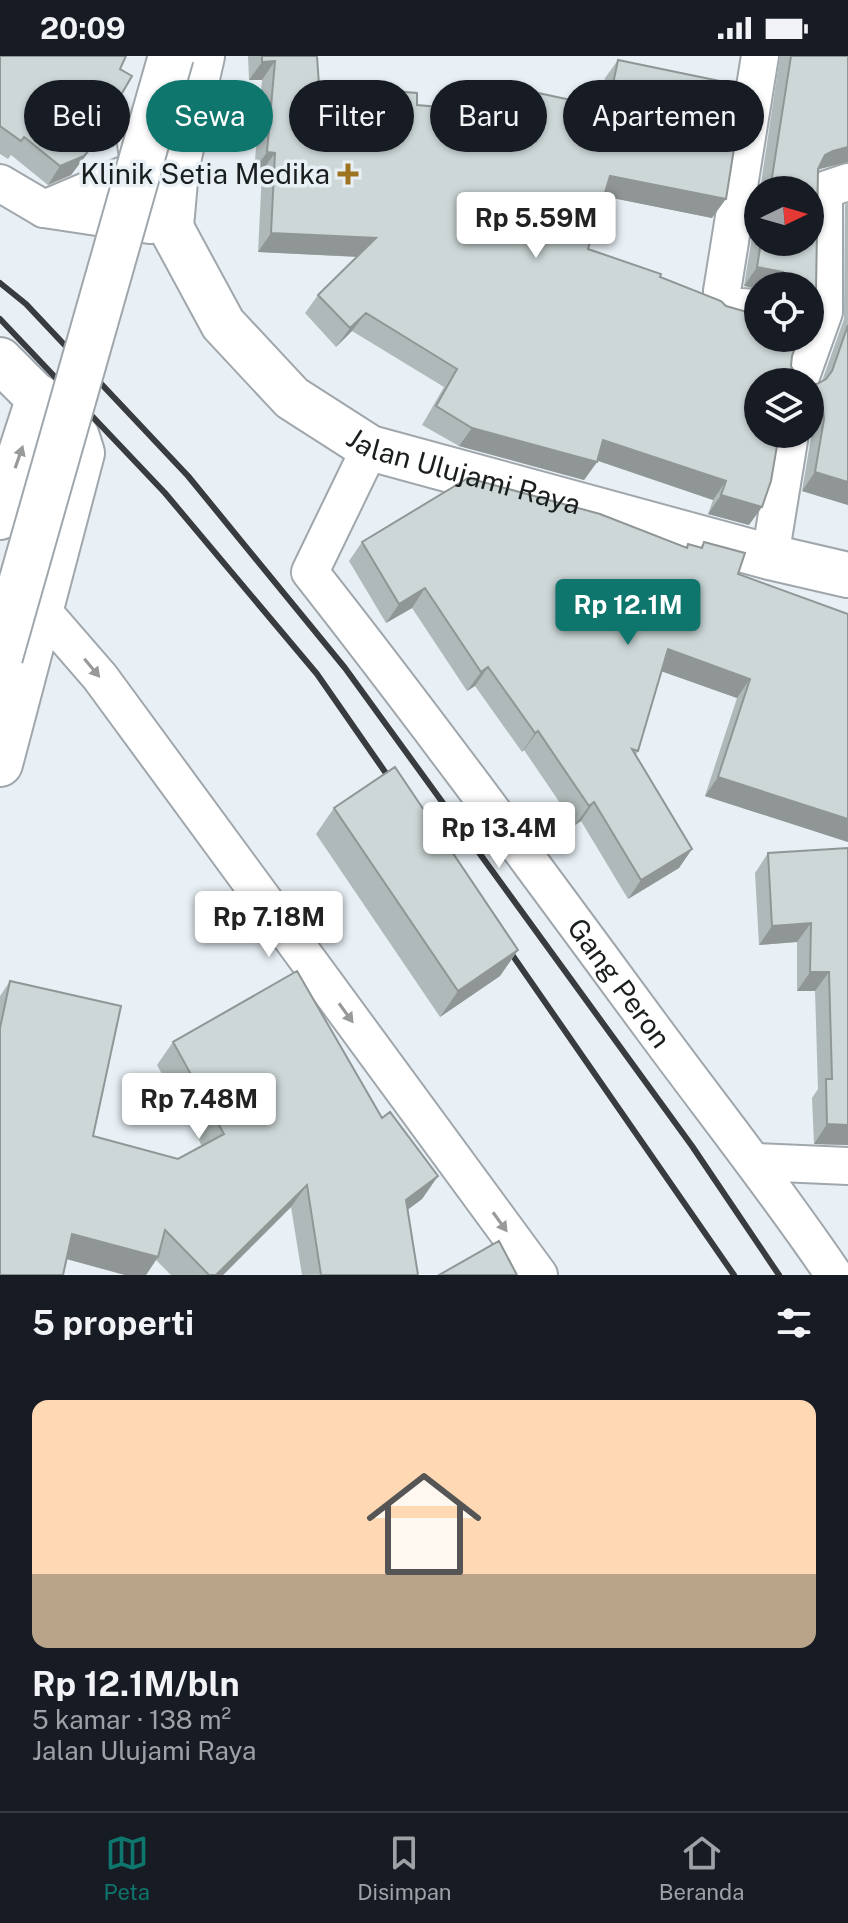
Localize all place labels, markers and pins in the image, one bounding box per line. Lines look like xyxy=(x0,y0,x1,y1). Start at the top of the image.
place label: Klinik Setia Medika xyxy=(80,157,330,190)
marker: Klinik Setia Medika xyxy=(337,163,359,185)
pin: Rp 5.59M xyxy=(453,192,619,260)
pin: Rp 12.1M xyxy=(545,579,711,647)
pin: Rp 13.4M xyxy=(416,802,582,870)
pin: Rp 7.18M xyxy=(186,891,352,959)
pin: Rp 7.48M xyxy=(116,1073,282,1141)

